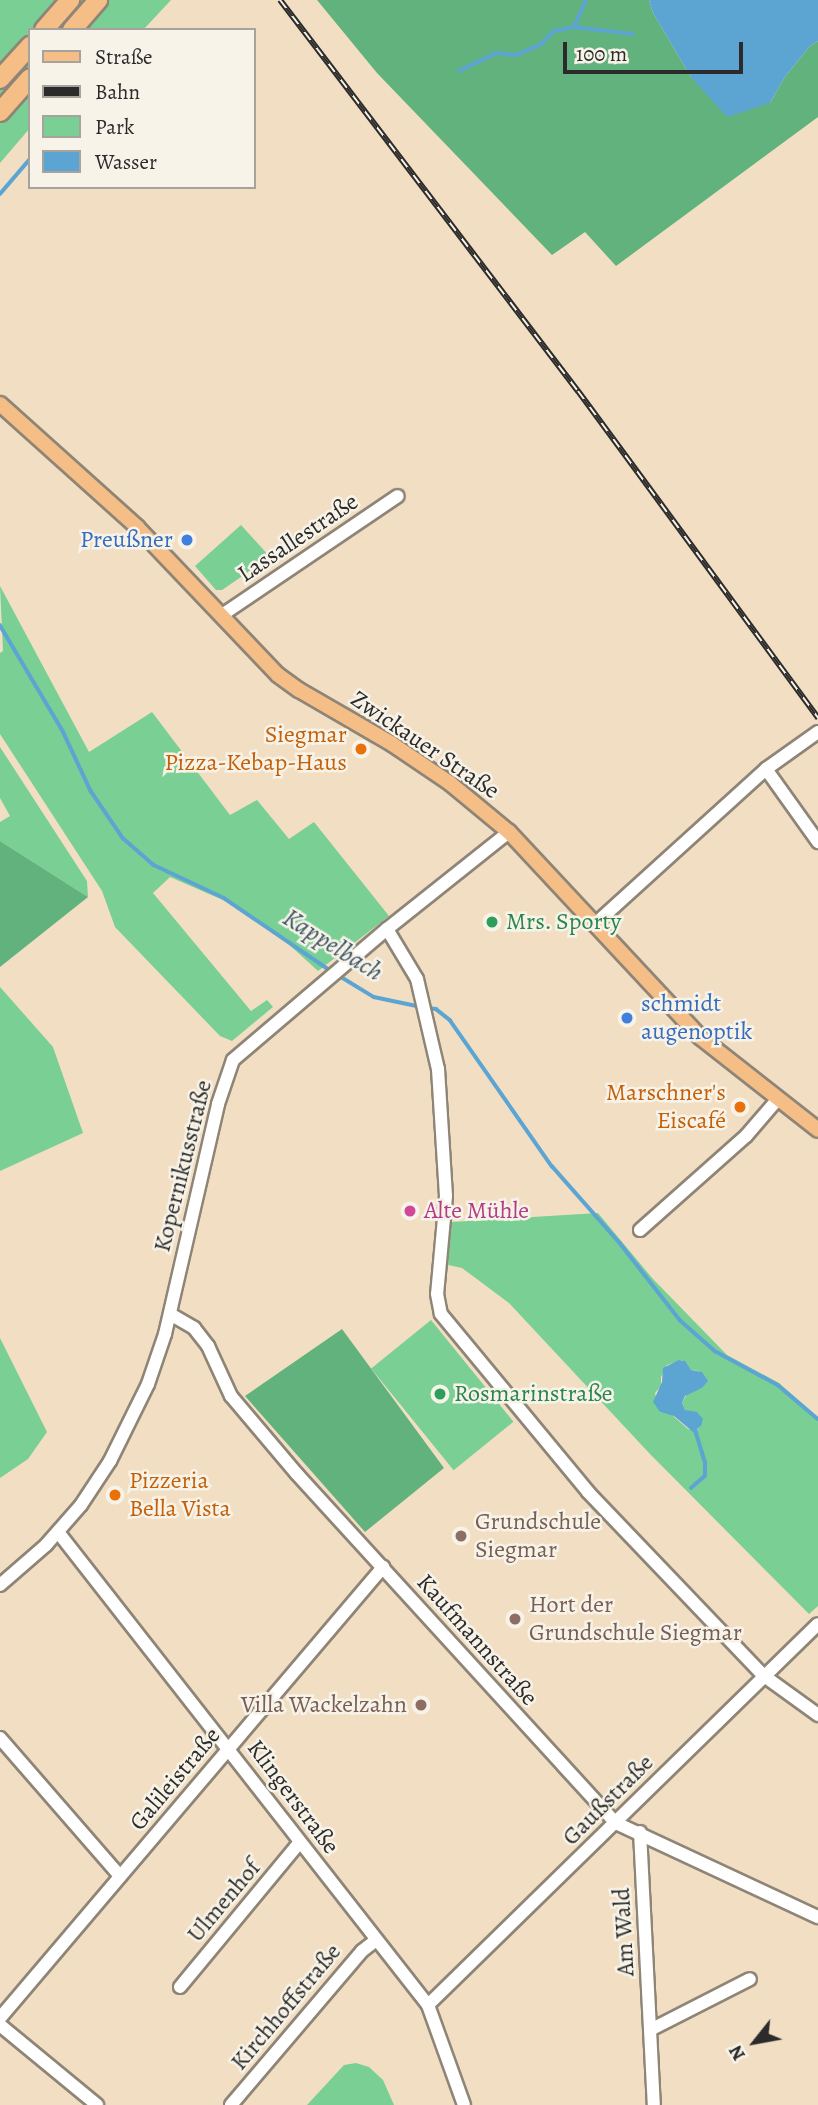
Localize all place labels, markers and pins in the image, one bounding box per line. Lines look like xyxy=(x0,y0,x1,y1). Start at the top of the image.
place label: Preußner xyxy=(80,526,173,554)
marker: Preußner xyxy=(179,532,195,548)
place label: Siegmar Pizza-Kebap-Haus xyxy=(165,721,347,777)
marker: Siegmar Pizza-Kebap-Haus xyxy=(353,741,369,757)
place label: Mrs. Sporty xyxy=(506,908,622,936)
marker: Mrs. Sporty xyxy=(484,914,500,930)
place label: schmidt augenoptik xyxy=(641,990,752,1046)
marker: schmidt augenoptik xyxy=(619,1010,635,1026)
place label: Marschner's Eiscafé xyxy=(606,1079,726,1135)
marker: Marschner's Eiscafé xyxy=(732,1099,748,1115)
place label: Alte Mühle xyxy=(424,1197,529,1225)
marker: Alte Mühle xyxy=(402,1203,418,1219)
place label: Rosmarinstraße xyxy=(454,1380,612,1408)
marker: Rosmarinstraße xyxy=(432,1386,448,1402)
place label: Pizzeria Bella Vista xyxy=(129,1467,231,1523)
marker: Pizzeria Bella Vista xyxy=(107,1487,123,1503)
place label: Grundschule Siegmar xyxy=(475,1508,601,1564)
marker: Grundschule Siegmar xyxy=(453,1528,469,1544)
place label: Hort der Grundschule Siegmar xyxy=(529,1591,742,1647)
marker: Hort der Grundschule Siegmar xyxy=(507,1611,523,1627)
place label: Villa Wackelzahn xyxy=(241,1691,407,1719)
marker: Villa Wackelzahn xyxy=(413,1697,429,1713)

